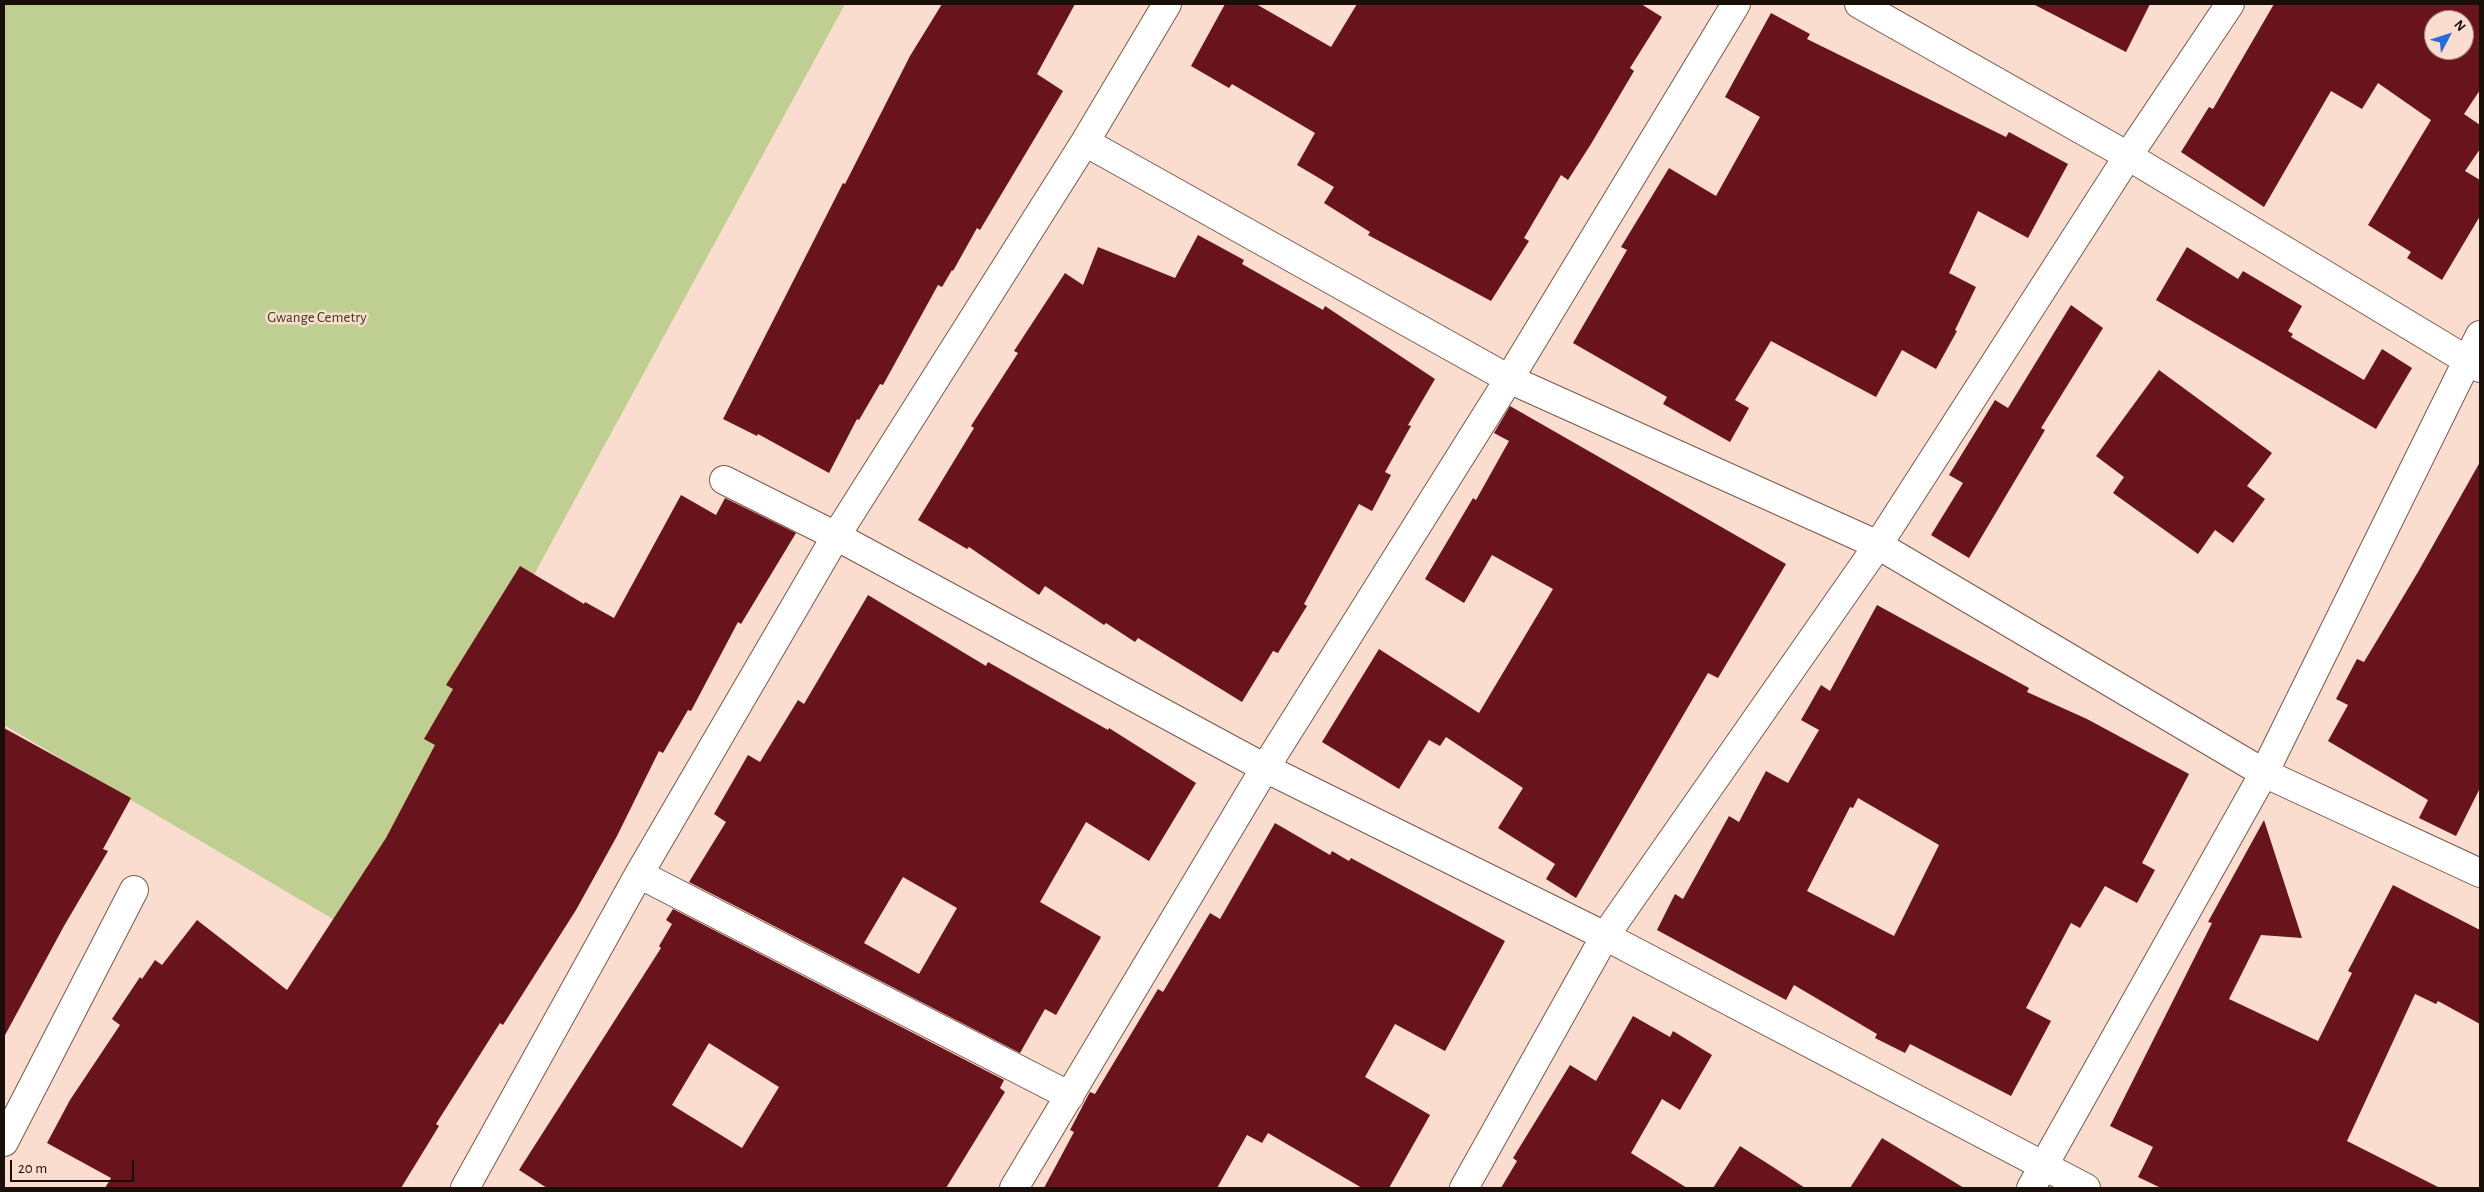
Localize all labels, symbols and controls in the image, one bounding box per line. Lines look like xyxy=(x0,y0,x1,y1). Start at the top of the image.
north arrow xyxy=(2424,10,2474,60)
text: N xyxy=(2451,18,2468,34)
park label: Gwange Cemetry xyxy=(267,308,367,326)
scale bar xyxy=(12,1150,136,1182)
text: 20 m xyxy=(18,1161,47,1176)

